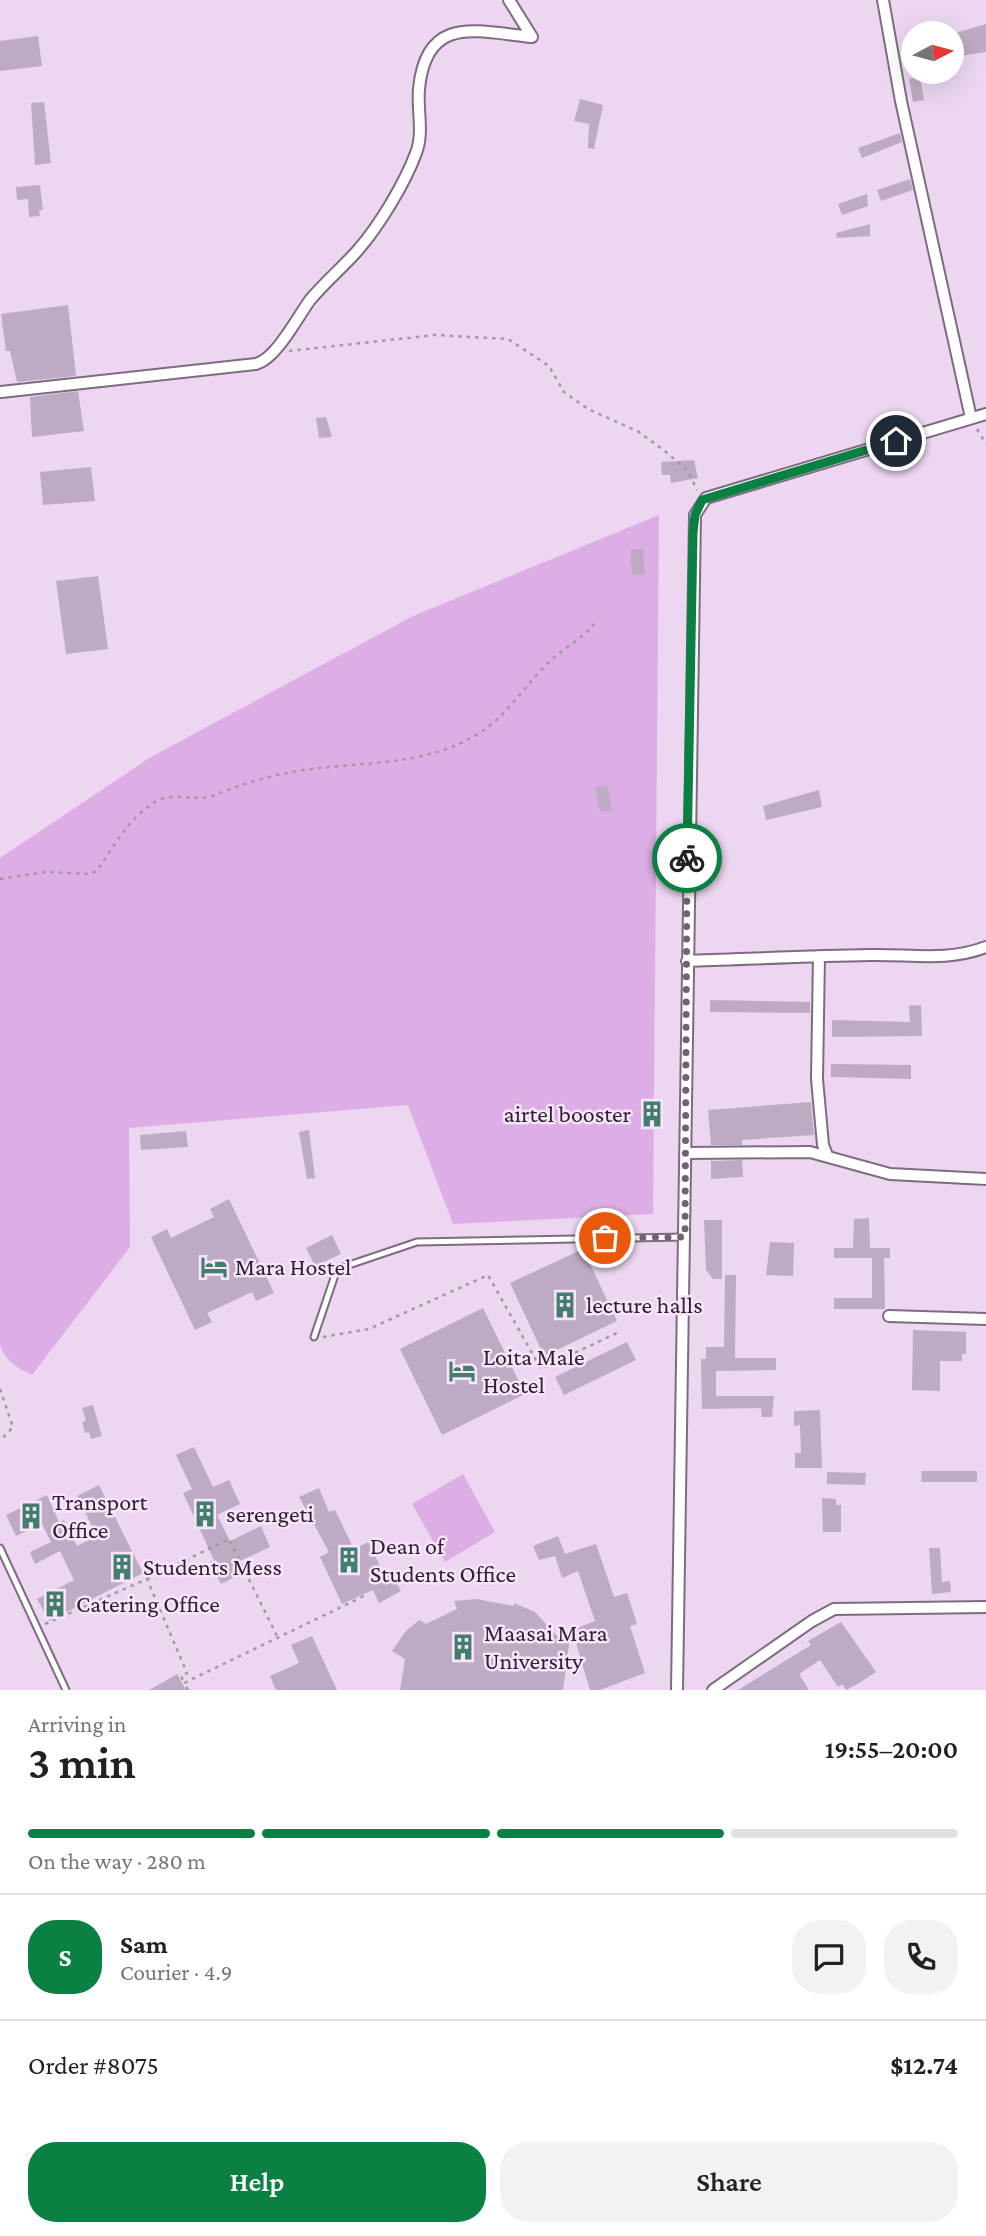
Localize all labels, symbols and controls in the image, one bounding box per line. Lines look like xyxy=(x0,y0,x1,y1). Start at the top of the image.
north arrow xyxy=(901,21,964,84)
map controls xyxy=(901,21,964,84)
pin xyxy=(866,411,926,471)
icon: home xyxy=(877,422,915,460)
courier xyxy=(652,823,722,893)
icon: bike xyxy=(668,839,706,877)
building icon: airtel booster xyxy=(637,1099,667,1129)
place label: airtel booster xyxy=(504,1100,631,1127)
pin xyxy=(575,1208,635,1268)
icon: bag xyxy=(586,1219,624,1257)
hotel icon: Mara Hostel xyxy=(199,1252,229,1282)
place label: Mara Hostel xyxy=(235,1253,351,1280)
building icon: lecture halls xyxy=(550,1290,580,1320)
place label: lecture halls xyxy=(586,1291,703,1318)
place label: Loita Male Hostel xyxy=(483,1343,584,1398)
hotel icon: Loita Male Hostel xyxy=(447,1356,477,1386)
place label: Transport Office xyxy=(52,1488,149,1543)
building icon: serengeti xyxy=(190,1499,220,1529)
place label: serengeti xyxy=(226,1500,314,1527)
building icon: Transport Office xyxy=(16,1501,46,1531)
place label: Dean of Students Office xyxy=(370,1532,516,1587)
building icon: Dean of Students Office xyxy=(334,1545,364,1575)
building icon: Students Mess xyxy=(107,1552,137,1582)
place label: Students Mess xyxy=(143,1553,282,1580)
building icon: Catering Office xyxy=(40,1589,70,1619)
place label: Catering Office xyxy=(76,1590,220,1617)
place label: Maasai Mara University xyxy=(484,1619,608,1674)
building icon: Maasai Mara University xyxy=(448,1632,478,1662)
text: Arriving in xyxy=(28,1711,126,1737)
text: 19:55–20:00 xyxy=(825,1735,958,1764)
text: 3 min xyxy=(28,1737,136,1788)
text: On the way · 280 m xyxy=(28,1848,206,1874)
button: chat xyxy=(792,1920,866,1994)
button: phone xyxy=(884,1920,958,1994)
text: Sam xyxy=(120,1930,168,1959)
text: S xyxy=(59,1943,72,1972)
text: Courier · 4.9 xyxy=(120,1959,232,1985)
text: Order #8075 xyxy=(28,2051,159,2080)
text: $12.74 xyxy=(890,2051,958,2080)
button: Help xyxy=(28,2142,486,2222)
button: Share xyxy=(500,2142,958,2222)

